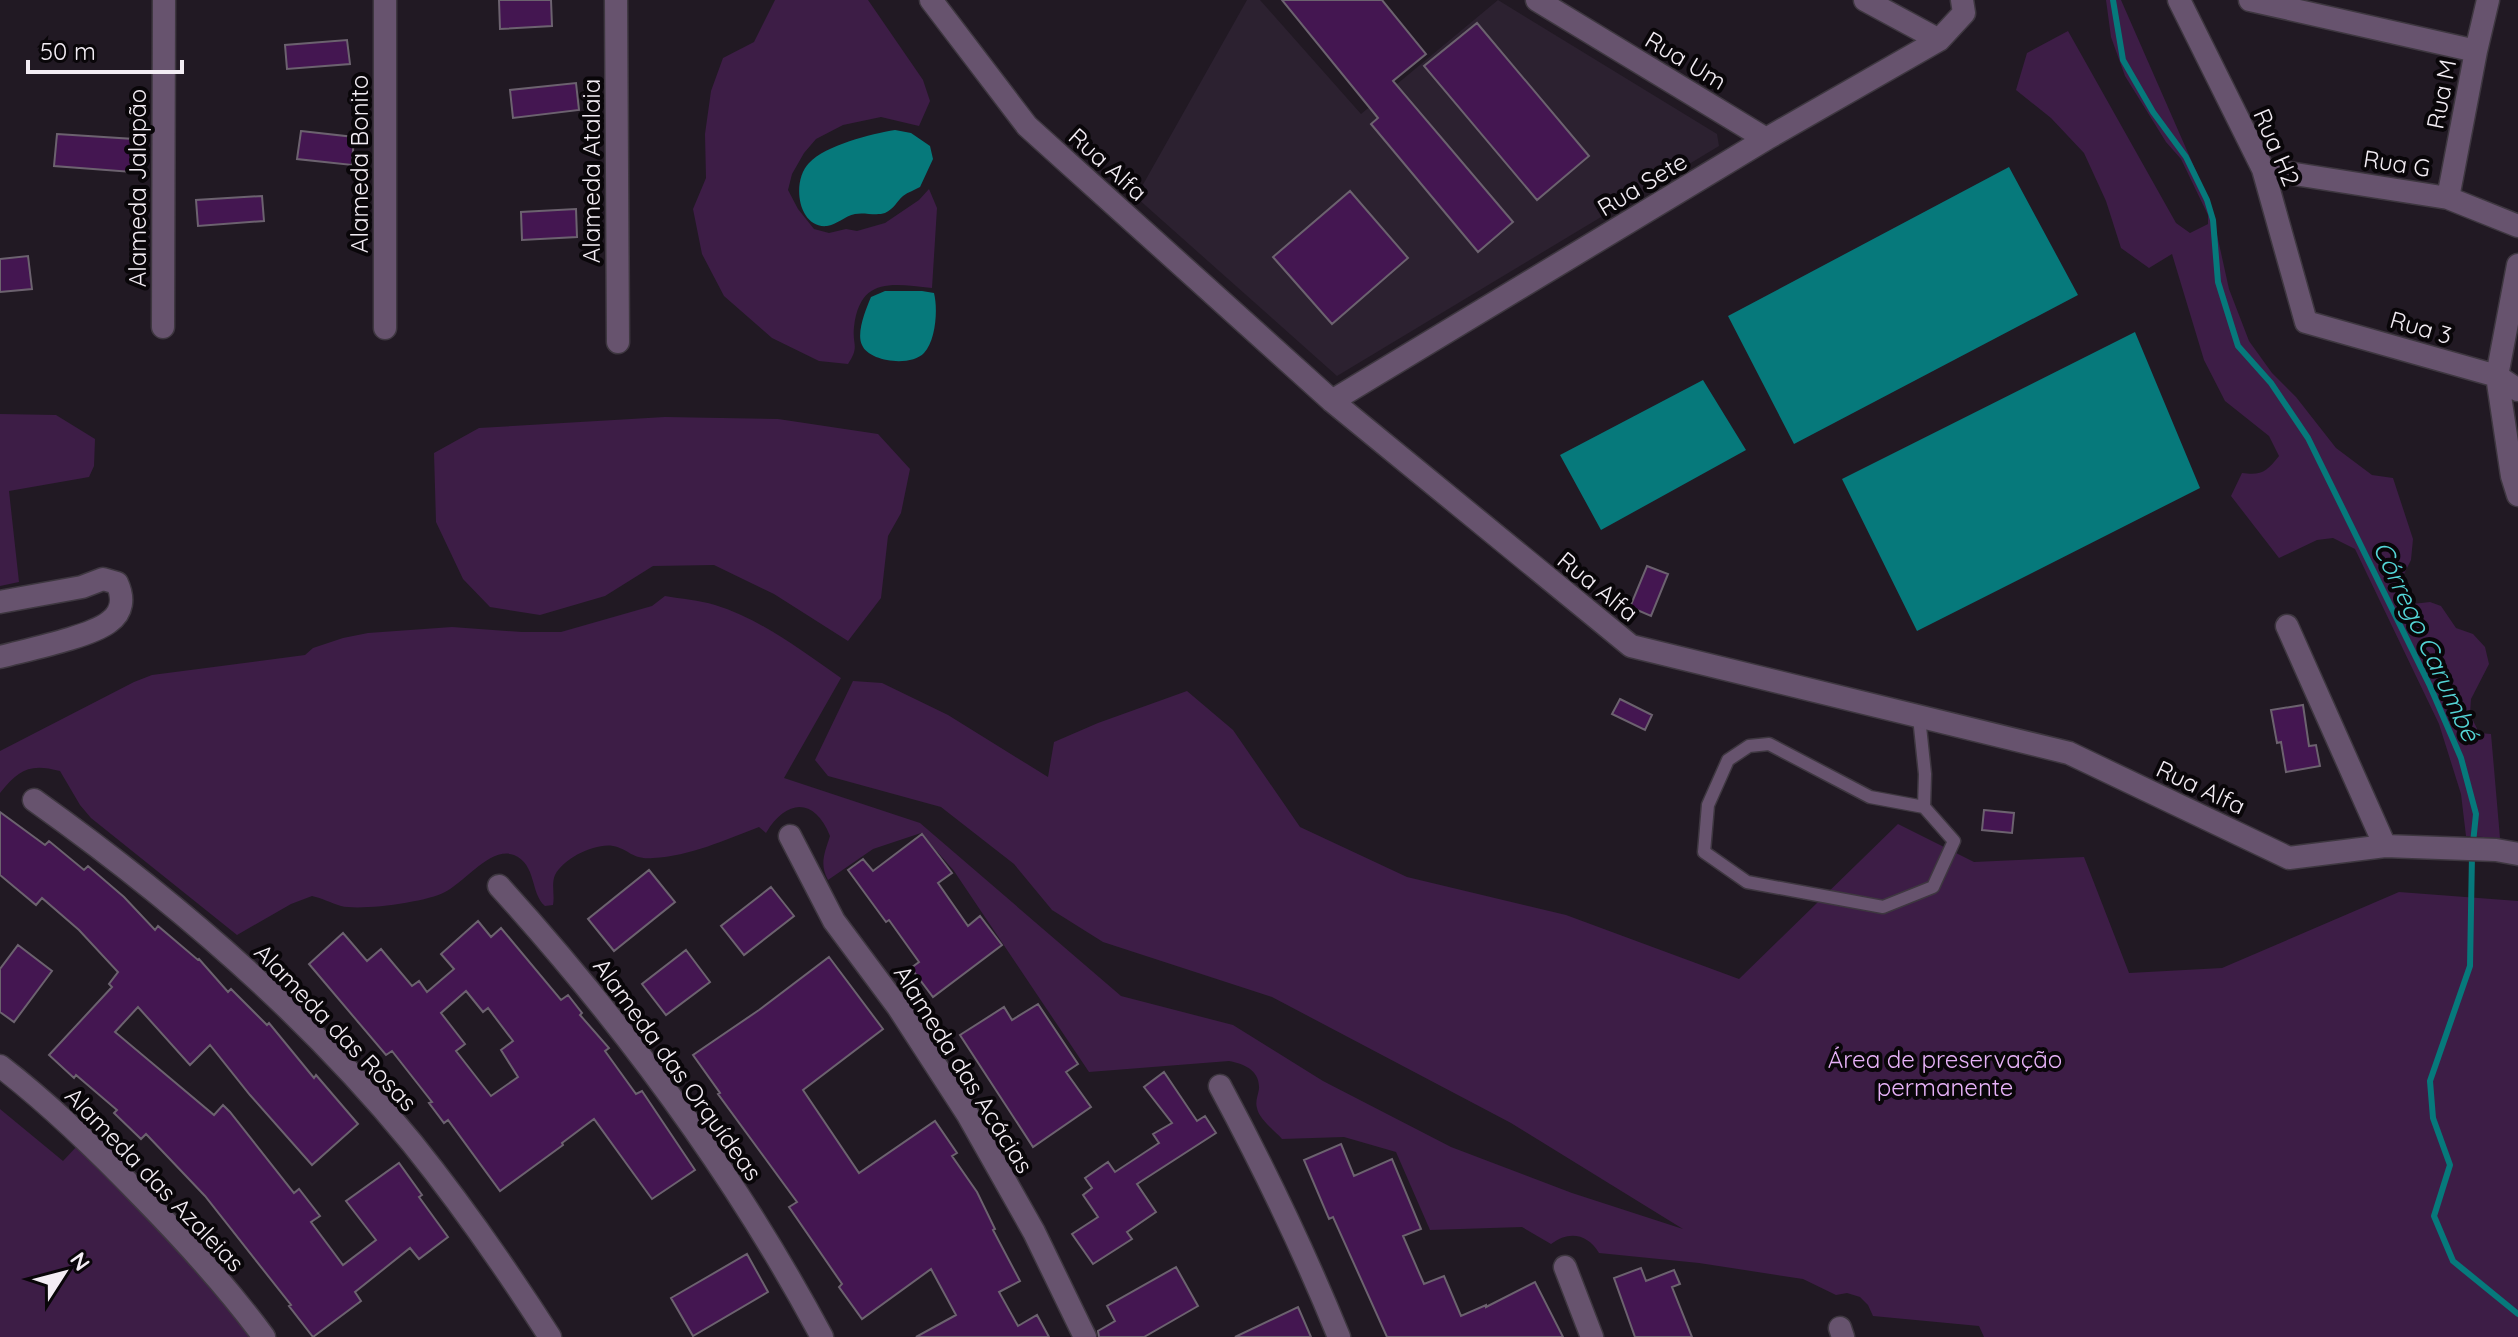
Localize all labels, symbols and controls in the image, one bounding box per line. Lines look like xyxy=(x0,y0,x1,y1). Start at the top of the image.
scale bar xyxy=(28,24,182,74)
street label: Rua Um xyxy=(1640,24,1732,96)
text: 50 m xyxy=(40,36,96,66)
street label: Rua M xyxy=(2420,57,2462,131)
street label: Alameda Bonito xyxy=(344,75,374,253)
street label: Alameda Atalaia xyxy=(576,79,606,263)
street label: Alameda Jalapão xyxy=(122,89,152,287)
street label: Rua H2 xyxy=(2247,104,2307,190)
street label: Rua Alfa xyxy=(1063,121,1153,207)
street label: Rua G xyxy=(2361,143,2433,183)
street label: Rua Sete xyxy=(1592,146,1692,222)
street label: Rua 3 xyxy=(2387,304,2455,350)
water label: Córrego Carumbé xyxy=(2366,536,2488,747)
street label: Rua Alfa xyxy=(1552,545,1644,627)
street label: Rua Alfa xyxy=(2152,753,2250,821)
street label: Alameda das Rosas xyxy=(248,937,424,1117)
street label: Alameda das Orquídeas xyxy=(587,952,769,1186)
street label: Alameda das Acácias xyxy=(888,960,1040,1178)
park label: Área de preservação permanente xyxy=(1828,1044,2062,1102)
street label: Alameda das Azaleias xyxy=(59,1080,251,1278)
north arrow xyxy=(24,1233,104,1313)
text: N xyxy=(64,1246,96,1276)

